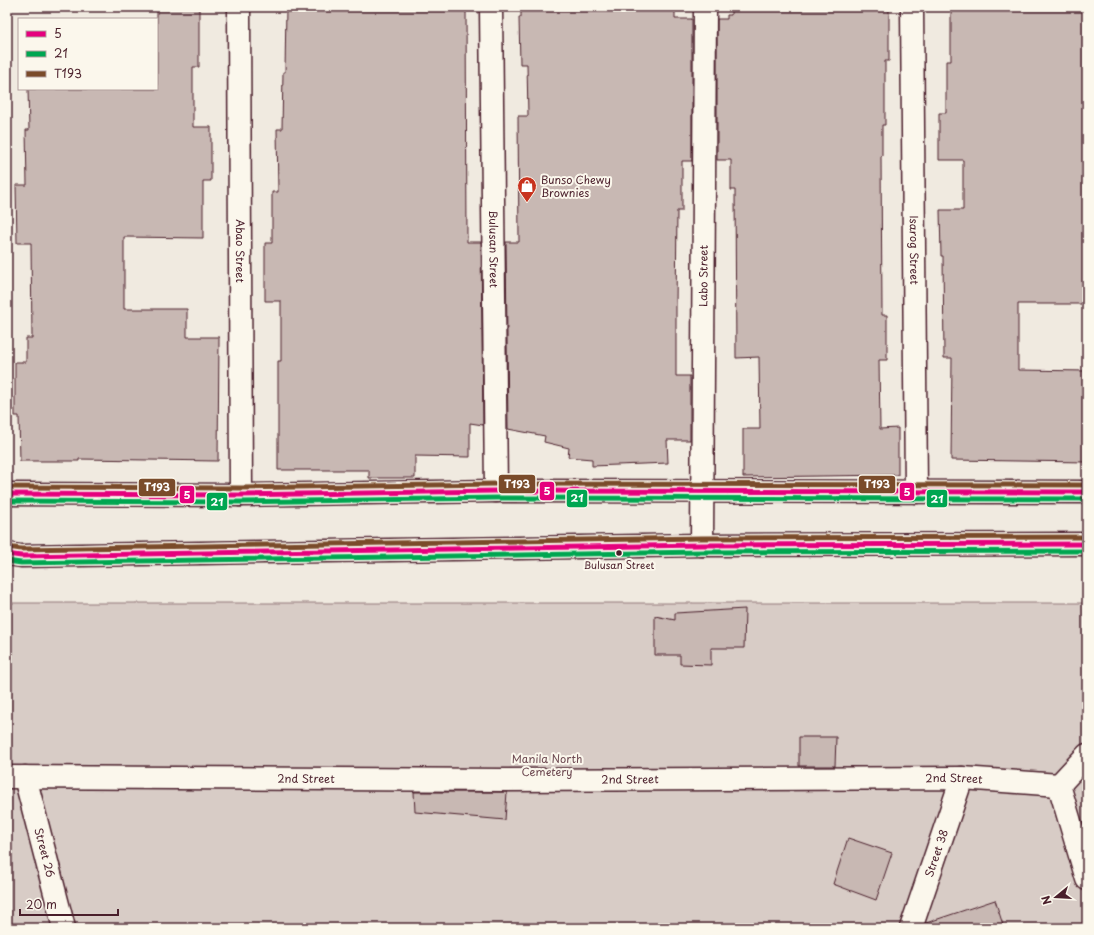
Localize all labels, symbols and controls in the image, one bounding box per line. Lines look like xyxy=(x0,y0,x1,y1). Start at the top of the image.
legend xyxy=(18,18,158,90)
text: 5 xyxy=(54,24,62,42)
text: 21 xyxy=(54,44,68,62)
text: T193 xyxy=(54,64,82,82)
place label: Bunso Chewy Brownies xyxy=(541,171,611,201)
shop icon: Bunso Chewy Brownies xyxy=(516,175,538,203)
street label: Bulusan Street xyxy=(485,210,503,288)
street label: Isarog Street xyxy=(906,215,923,285)
street label: Abao Street xyxy=(232,219,249,283)
street label: Labo Street xyxy=(694,244,712,307)
line badge: T193 xyxy=(498,474,536,494)
text: T193 xyxy=(504,475,531,492)
line badge: T193 xyxy=(858,475,896,494)
text: T193 xyxy=(864,475,891,492)
line badge: T193 xyxy=(138,478,176,497)
text: T193 xyxy=(144,478,171,495)
line badge: 5 xyxy=(539,481,555,501)
text: 5 xyxy=(543,482,551,499)
line badge: 5 xyxy=(899,482,915,501)
text: 5 xyxy=(903,483,911,500)
line badge: 5 xyxy=(179,485,195,504)
text: 5 xyxy=(183,486,191,503)
line badge: 21 xyxy=(566,489,588,508)
text: 21 xyxy=(571,489,583,506)
line badge: 21 xyxy=(926,489,948,508)
text: 21 xyxy=(931,490,943,507)
line badge: 21 xyxy=(206,492,228,511)
text: 21 xyxy=(211,493,223,510)
marker: Bulusan Street xyxy=(614,548,624,558)
place label: Bulusan Street xyxy=(584,557,654,572)
park label: Manila North Cemetery xyxy=(512,750,582,780)
street label: 2nd Street xyxy=(925,769,984,788)
street label: 2nd Street xyxy=(277,770,335,787)
street label: 2nd Street xyxy=(601,770,659,788)
street label: Street 26 xyxy=(30,826,60,879)
street label: Street 38 xyxy=(920,827,952,879)
north arrow xyxy=(1036,877,1076,917)
scale bar xyxy=(20,891,118,917)
text: N xyxy=(1036,893,1055,907)
text: 20 m xyxy=(26,895,57,913)

